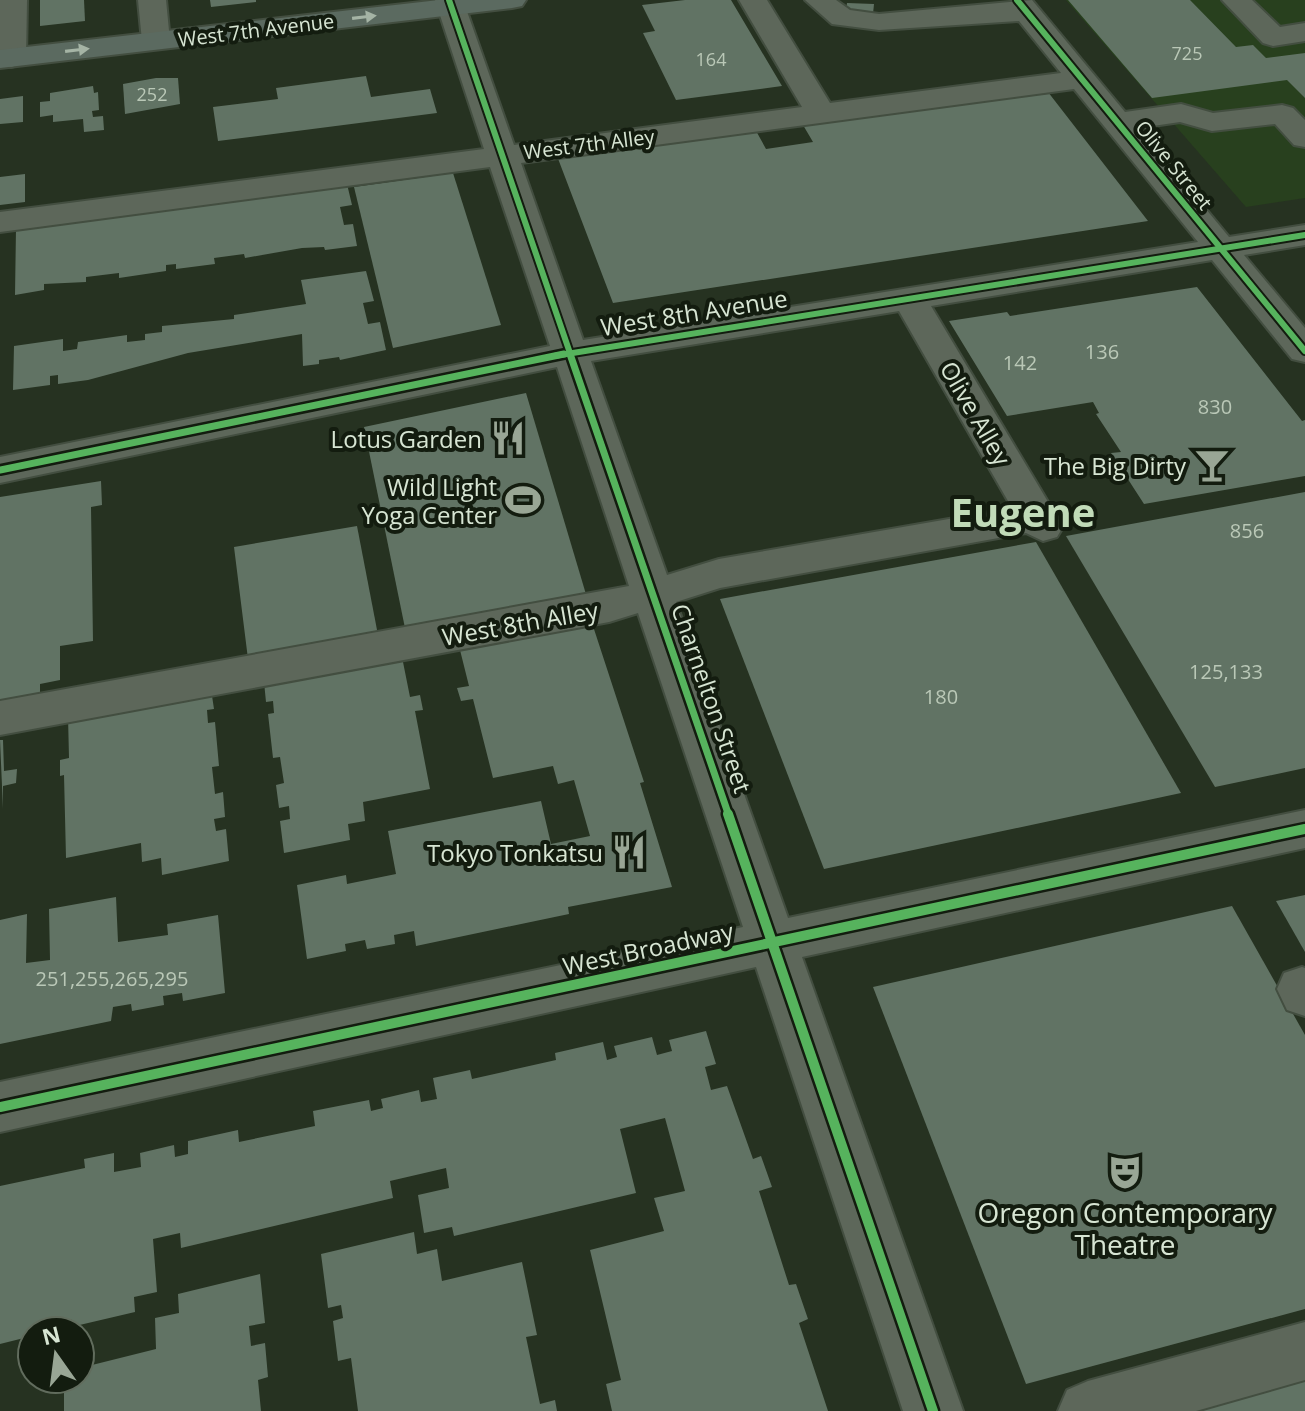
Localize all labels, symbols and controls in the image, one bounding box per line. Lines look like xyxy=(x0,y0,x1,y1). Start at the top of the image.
street label: West 7th Avenue xyxy=(176,7,336,53)
one-way arrow xyxy=(351,11,376,24)
house number: 725 xyxy=(1172,41,1202,65)
one-way arrow xyxy=(65,44,90,57)
house number: 164 xyxy=(696,47,726,71)
house number: 252 xyxy=(137,82,167,106)
street label: Olive Street xyxy=(1130,115,1218,215)
street label: West 7th Alley xyxy=(522,122,657,165)
street label: West 8th Avenue xyxy=(598,281,790,343)
house number: 136 xyxy=(1085,338,1119,365)
house number: 142 xyxy=(1003,349,1037,376)
street label: Olive Alley xyxy=(933,355,1020,472)
house number: 830 xyxy=(1198,393,1232,420)
restaurant icon: Lotus Garden xyxy=(489,419,527,457)
place label: Lotus Garden xyxy=(331,422,482,455)
bar icon: The Big Dirty xyxy=(1193,446,1231,484)
place label: The Big Dirty xyxy=(1044,449,1187,482)
place label: Wild Light Yoga Center xyxy=(361,470,497,531)
sports icon: Wild Light Yoga Center xyxy=(504,481,542,519)
district label: Eugene xyxy=(951,484,1095,539)
house number: 856 xyxy=(1230,517,1264,544)
street label: West 8th Alley xyxy=(439,593,602,653)
street label: Charnelton Street xyxy=(664,599,760,797)
house number: 125,133 xyxy=(1189,658,1263,685)
house number: 180 xyxy=(924,683,958,710)
restaurant icon: Tokyo Tonkatsu xyxy=(610,833,648,871)
place label: Tokyo Tonkatsu xyxy=(427,836,603,869)
street label: West Broadway xyxy=(560,914,737,982)
house number: 251,255,265,295 xyxy=(36,965,188,992)
theatre icon: Oregon Contemporary Theatre xyxy=(1106,1153,1144,1191)
place label: Oregon Contemporary Theatre xyxy=(977,1193,1274,1263)
north arrow xyxy=(16,1315,96,1395)
text: N xyxy=(39,1318,63,1351)

